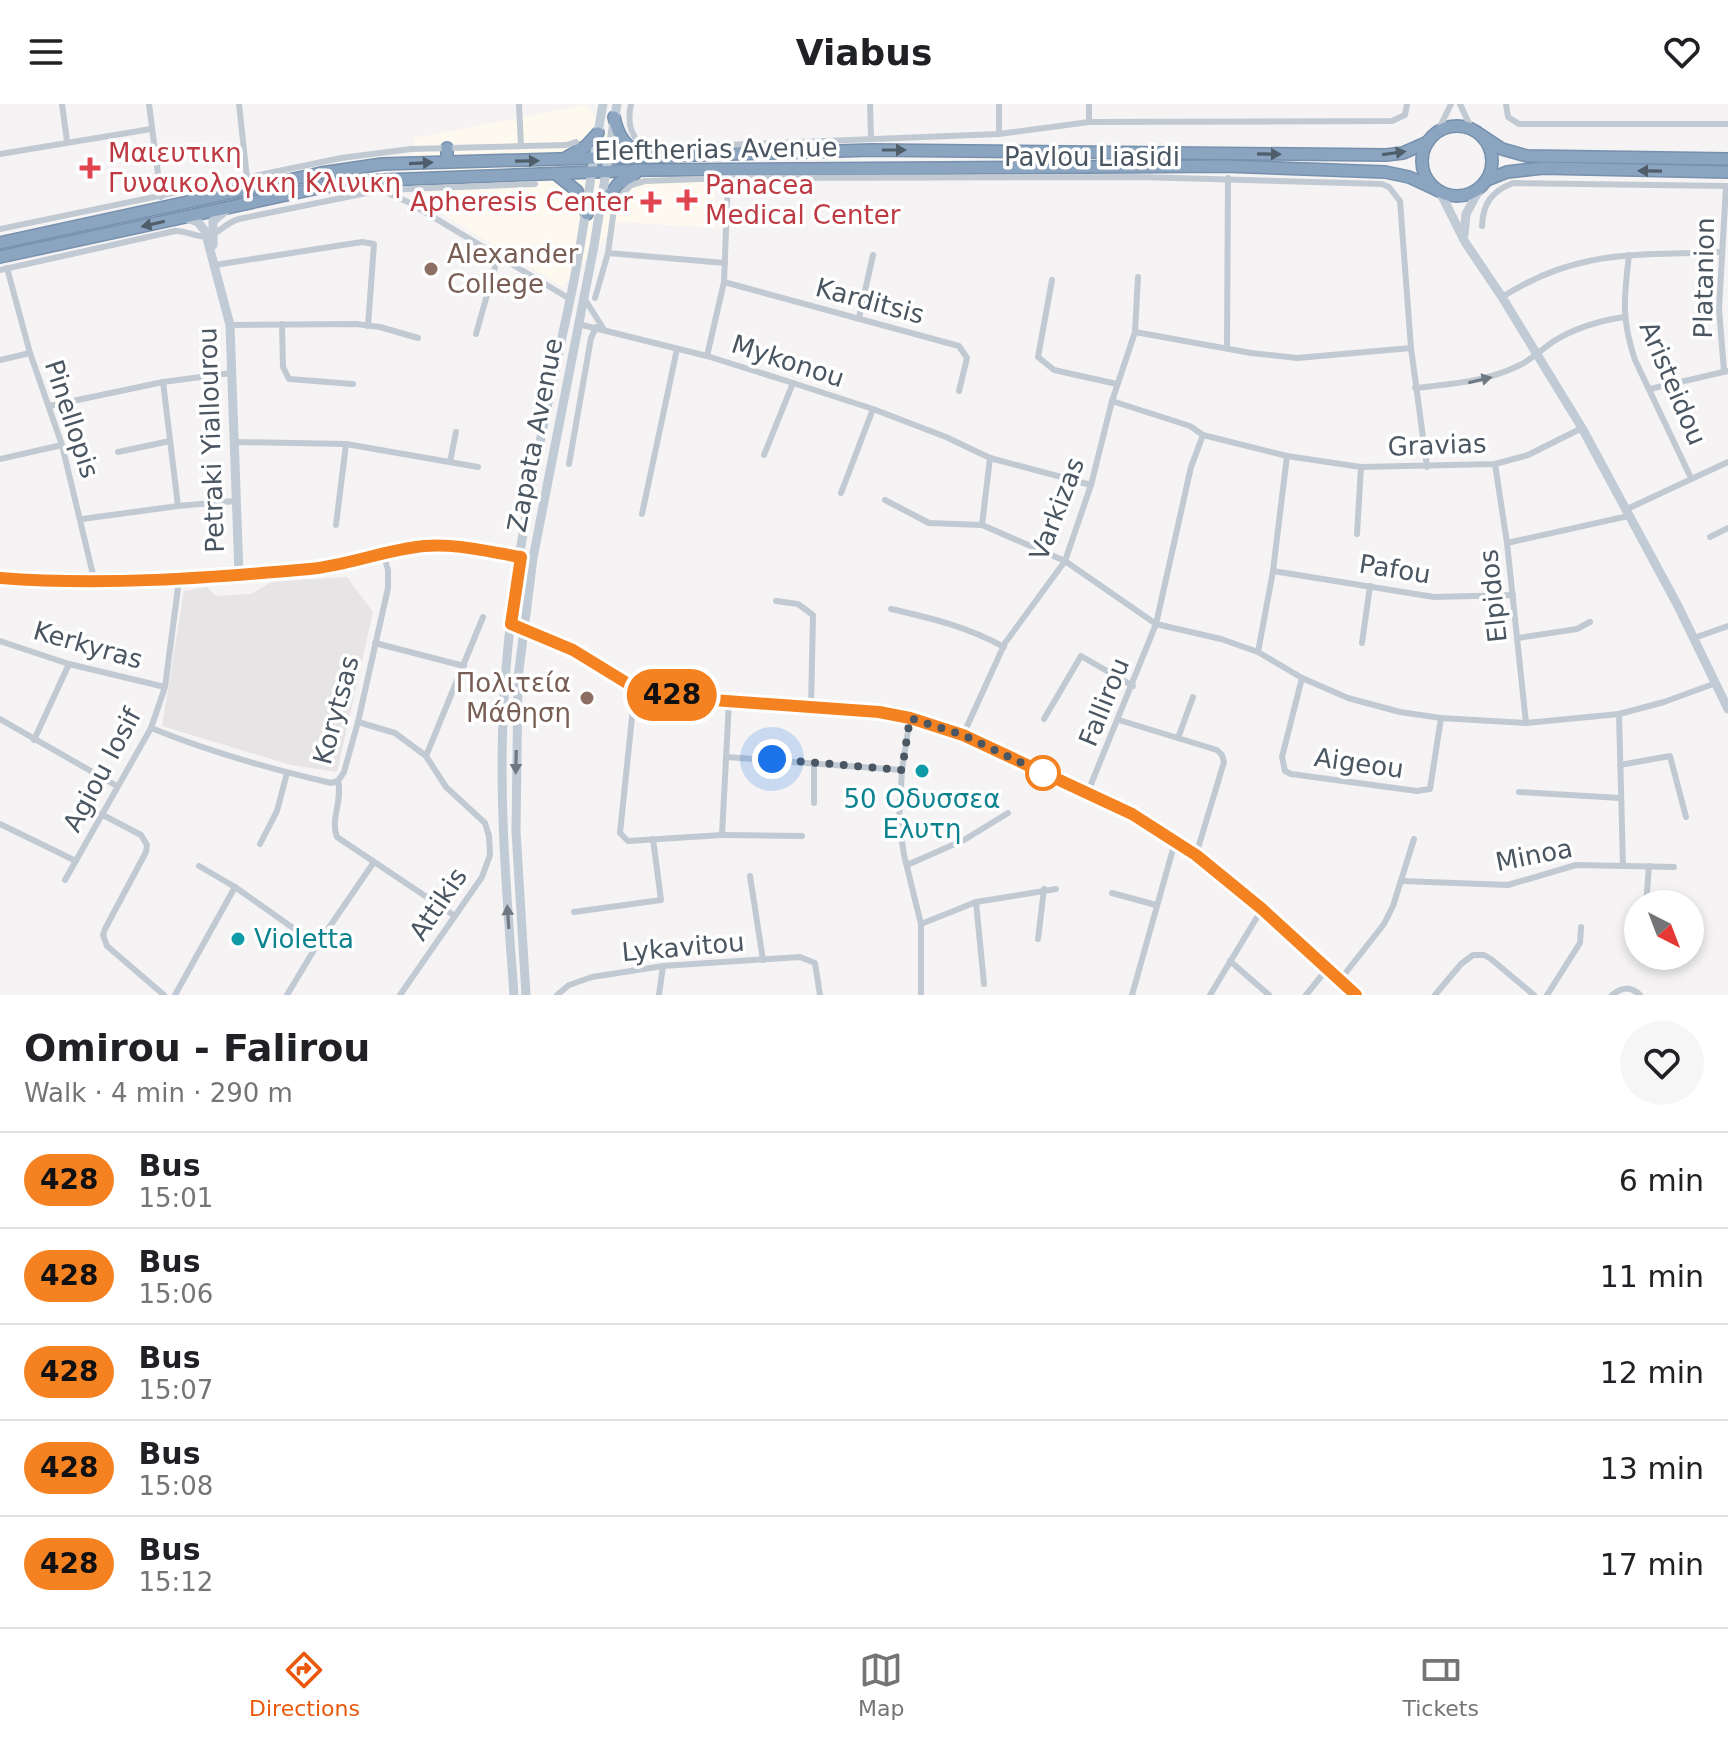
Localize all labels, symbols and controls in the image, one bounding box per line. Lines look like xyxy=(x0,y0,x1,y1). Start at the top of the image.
icon: menu xyxy=(24,30,68,74)
icon: heart xyxy=(1660,30,1704,74)
text: Viabus xyxy=(796,32,932,73)
street label: Eleftherias Avenue xyxy=(594,132,838,166)
place label: Μαιευτικη Γυναικολογικη Κλινικη xyxy=(108,138,401,198)
street label: Pavlou Liasidi xyxy=(1004,142,1180,172)
one-way arrow xyxy=(882,144,907,157)
one-way arrow xyxy=(1382,146,1407,159)
one-way arrow xyxy=(1257,148,1282,160)
one-way arrow xyxy=(515,154,540,167)
one-way arrow xyxy=(409,156,434,169)
marker: Μαιευτικη Γυναικολογικη Κλινικη xyxy=(79,157,101,179)
one-way arrow xyxy=(1637,164,1662,177)
place label: Panacea Medical Center xyxy=(705,170,901,230)
place label: Apheresis Center xyxy=(410,187,633,217)
marker: Panacea Medical Center xyxy=(676,189,698,211)
marker: Apheresis Center xyxy=(640,191,662,213)
street label: Platanion xyxy=(1688,217,1720,339)
one-way arrow xyxy=(141,218,166,231)
place label: Alexander College xyxy=(447,239,579,299)
marker: Alexander College xyxy=(422,260,440,278)
street label: Karditsis xyxy=(813,272,927,330)
street label: Aristeidou xyxy=(1633,317,1713,449)
street label: Petraki Yiallourou xyxy=(192,327,230,553)
street label: Mykonou xyxy=(728,329,848,393)
street label: Zapata Avenue xyxy=(501,335,569,535)
street label: Pinellopis xyxy=(39,356,105,482)
one-way arrow xyxy=(1467,373,1492,385)
street label: Gravias xyxy=(1387,428,1487,462)
street label: Varkizas xyxy=(1024,453,1090,565)
street label: Elpidos xyxy=(1473,548,1513,644)
street label: Pafou xyxy=(1357,549,1433,589)
street label: Kerkyras xyxy=(30,615,146,675)
street label: Korytsas xyxy=(307,653,365,767)
street label: Fallirou xyxy=(1073,653,1135,751)
place label: Πολιτεία Μάθηση xyxy=(456,668,571,728)
line badge: 428 xyxy=(626,669,718,721)
text: 428 xyxy=(643,678,701,711)
marker: Πολιτεία Μάθηση xyxy=(578,689,596,707)
street label: Agiou Iosif xyxy=(57,702,147,837)
your location xyxy=(752,739,792,779)
street label: Aigeou xyxy=(1312,742,1406,784)
one-way arrow xyxy=(510,750,522,775)
unlabelled marker xyxy=(1026,756,1060,790)
marker: 50 Οδυσσεα Ελυτη xyxy=(913,762,931,780)
place label: 50 Οδυσσεα Ελυτη xyxy=(844,784,1000,844)
street label: Minoa xyxy=(1493,833,1575,877)
street label: Attikis xyxy=(403,862,473,946)
north arrow xyxy=(1624,890,1704,970)
map controls xyxy=(1624,890,1704,970)
one-way arrow xyxy=(501,904,514,929)
place label: Violetta xyxy=(254,924,354,954)
street label: Lykavitou xyxy=(620,927,746,967)
marker: Violetta xyxy=(229,930,247,948)
button: heart xyxy=(1620,1021,1704,1105)
text: Omirou - Falirou xyxy=(24,1026,370,1070)
text: Walk · 4 min · 290 m xyxy=(24,1078,293,1108)
text: Bus xyxy=(138,1148,201,1183)
text: 428 xyxy=(40,1163,98,1196)
text: 6 min xyxy=(1619,1163,1704,1198)
text: 15:01 xyxy=(138,1183,213,1213)
text: Bus xyxy=(138,1244,201,1279)
text: 428 xyxy=(40,1259,98,1292)
text: 11 min xyxy=(1600,1259,1704,1294)
text: 15:06 xyxy=(138,1279,213,1309)
text: Bus xyxy=(138,1340,201,1375)
text: 428 xyxy=(40,1355,98,1388)
text: 12 min xyxy=(1600,1355,1704,1390)
text: 15:07 xyxy=(138,1375,213,1405)
text: Bus xyxy=(138,1436,201,1471)
text: 428 xyxy=(40,1451,98,1484)
text: 13 min xyxy=(1600,1451,1704,1486)
text: 15:08 xyxy=(138,1471,213,1501)
text: Bus xyxy=(138,1532,201,1567)
text: 428 xyxy=(40,1547,98,1580)
text: 17 min xyxy=(1600,1547,1704,1582)
text: 15:12 xyxy=(138,1567,213,1597)
tab: Directions xyxy=(249,1648,360,1721)
tab: Map xyxy=(858,1648,904,1721)
tab: Tickets xyxy=(1402,1648,1479,1721)

